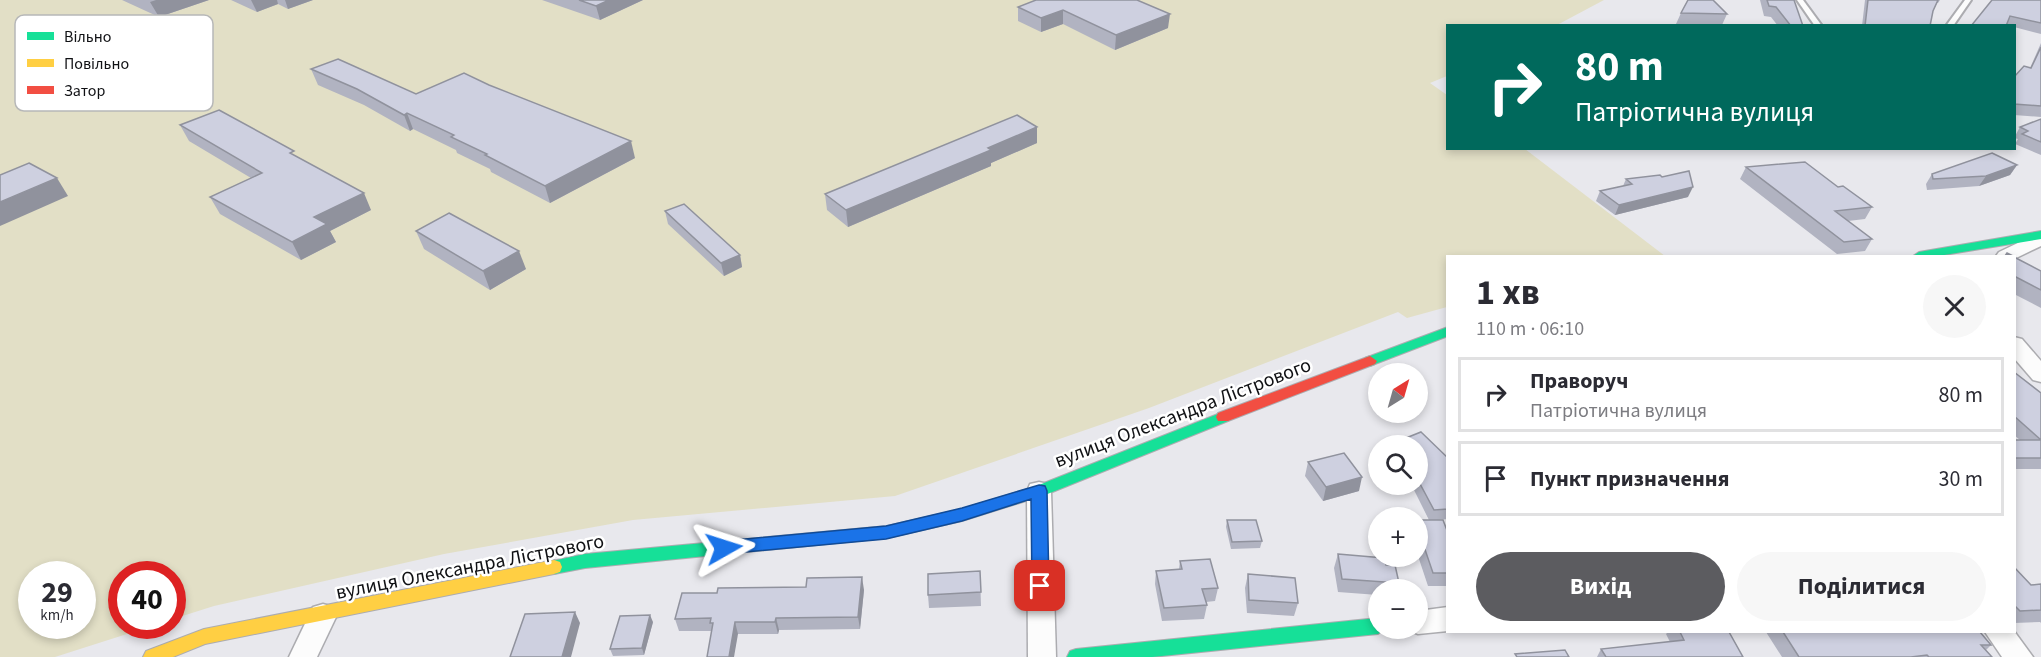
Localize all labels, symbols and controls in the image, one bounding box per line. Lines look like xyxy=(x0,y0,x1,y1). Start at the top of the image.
legend xyxy=(15,15,213,111)
text: Вільно xyxy=(64,26,111,48)
text: 80 m xyxy=(1575,37,1664,97)
icon: right xyxy=(1476,48,1554,126)
text: Повільно xyxy=(64,53,129,75)
text: Затор xyxy=(64,80,105,102)
text: Патріотична вулиця xyxy=(1575,93,1814,132)
text: 1 хв xyxy=(1476,267,1540,318)
button: close xyxy=(1923,275,1986,338)
text: 110 m · 06:10 xyxy=(1476,315,1584,343)
street label: вулиця Олександра Лістрового xyxy=(1051,351,1315,475)
north arrow xyxy=(1368,363,1428,423)
map controls xyxy=(1368,363,1428,639)
text: Праворуч xyxy=(1530,365,1628,397)
icon: right xyxy=(1479,378,1512,411)
text: 80 m xyxy=(1938,379,1983,411)
text: Патріотична вулиця xyxy=(1530,397,1707,425)
button: search xyxy=(1368,435,1428,495)
icon: arrive xyxy=(1479,462,1512,495)
text: Пункт призначення xyxy=(1530,463,1730,495)
text: 30 m xyxy=(1938,463,1983,495)
button: + xyxy=(1368,507,1428,567)
position arrow xyxy=(692,516,756,580)
street label: вулиця Олександра Лістрового xyxy=(333,527,607,607)
button: Вихід xyxy=(1476,552,1725,621)
button: Поділитися xyxy=(1737,552,1986,621)
pin xyxy=(1014,560,1065,611)
speed limit sign: 40 xyxy=(108,561,186,639)
icon: arrive xyxy=(1023,569,1056,602)
text: 29 xyxy=(41,571,73,614)
button: − xyxy=(1368,579,1428,639)
text: km/h xyxy=(40,605,74,626)

